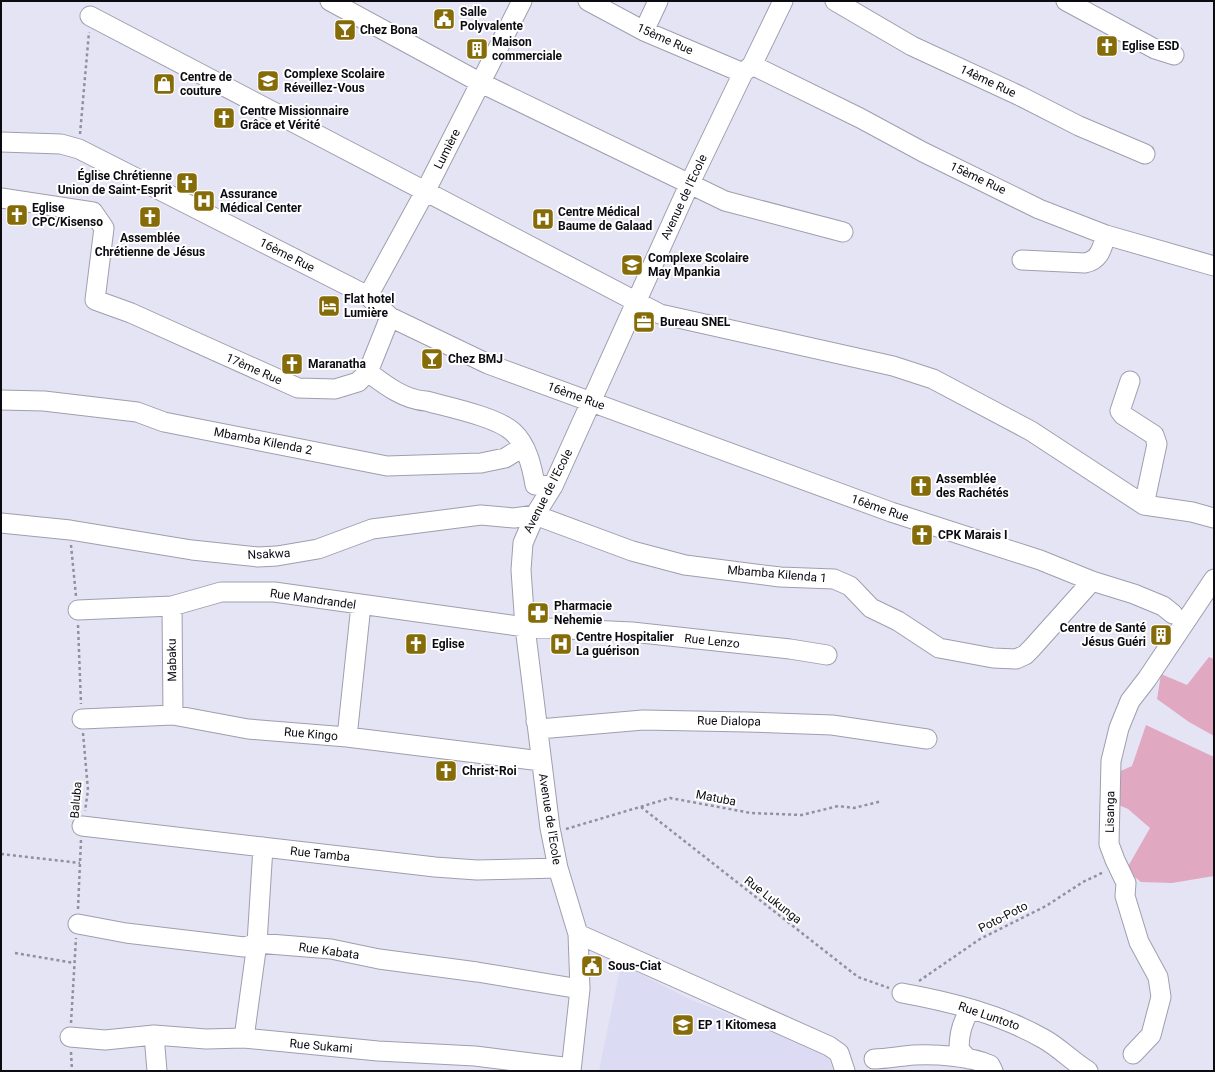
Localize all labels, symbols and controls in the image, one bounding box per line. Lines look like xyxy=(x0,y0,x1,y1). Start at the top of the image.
place label: Salle Polyvalente xyxy=(460,5,524,33)
public building icon: Salle Polyvalente xyxy=(431,6,457,32)
bar icon: Chez Bona xyxy=(332,17,358,43)
street label: 15ème Rue xyxy=(635,20,695,58)
place label: Chez Bona xyxy=(360,23,418,37)
church icon: Eglise ESD xyxy=(1094,33,1120,59)
place label: Maison commerciale xyxy=(492,35,563,63)
building icon: Maison commerciale xyxy=(464,36,490,62)
place label: Eglise ESD xyxy=(1122,39,1180,53)
street label: 14ème Rue xyxy=(958,62,1018,100)
place label: Complexe Scolaire Réveillez-Vous xyxy=(284,67,385,95)
school or university icon: Complexe Scolaire Réveillez-Vous xyxy=(255,68,281,94)
place label: Centre de couture xyxy=(180,70,233,98)
shop icon: Centre de couture xyxy=(151,71,177,97)
place label: Centre Missionnaire Grâce et Vérité xyxy=(240,104,349,132)
church icon: Centre Missionnaire Grâce et Vérité xyxy=(211,105,237,131)
street label: Lumière xyxy=(431,127,463,171)
street label: Avenue de l'Ecole xyxy=(658,152,710,242)
street label: 15ème Rue xyxy=(948,159,1008,197)
place label: Église Chrétienne Union de Saint-Esprit xyxy=(58,168,173,197)
church icon: Église Chrétienne Union de Saint-Esprit xyxy=(174,170,200,196)
place label: Assurance Médical Center xyxy=(220,187,302,215)
hospital icon: Assurance Médical Center xyxy=(191,188,217,214)
place label: Eglise CPC/Kisenso xyxy=(32,201,103,229)
church icon: Eglise CPC/Kisenso xyxy=(4,202,30,228)
church icon: Assemblée Chrétienne de Jésus xyxy=(137,204,163,230)
place label: Centre Médical Baume de Galaad xyxy=(558,205,652,233)
hospital icon: Centre Médical Baume de Galaad xyxy=(530,206,556,232)
place label: Assemblée Chrétienne de Jésus xyxy=(95,231,205,259)
street label: 16ème Rue xyxy=(257,235,317,275)
place label: Complexe Scolaire May Mpankia xyxy=(648,251,749,279)
school or university icon: Complexe Scolaire May Mpankia xyxy=(619,252,645,278)
place label: Flat hotel Lumière xyxy=(344,292,394,320)
hotel icon: Flat hotel Lumière xyxy=(316,293,342,319)
office icon: Bureau SNEL xyxy=(631,309,657,335)
place label: Bureau SNEL xyxy=(660,315,731,329)
bar icon: Chez BMJ xyxy=(419,346,445,372)
street label: 17ème Rue xyxy=(224,350,284,388)
church icon: Maranatha xyxy=(279,351,305,377)
place label: Chez BMJ xyxy=(448,352,503,366)
place label: Maranatha xyxy=(308,357,366,371)
street label: 16ème Rue xyxy=(545,379,607,413)
street label: Mbamba Kilenda 2 xyxy=(213,425,314,457)
street label: Avenue de l'Ecole xyxy=(521,447,575,535)
place label: Assemblée des Rachétés xyxy=(936,472,1009,500)
church icon: Assemblée des Rachétés xyxy=(908,473,934,499)
street label: 16ème Rue xyxy=(849,492,911,524)
church icon: CPK Marais I xyxy=(909,522,935,548)
place label: CPK Marais I xyxy=(938,528,1008,542)
street label: Nsakwa xyxy=(247,546,291,562)
street label: Mbamba Kilenda 1 xyxy=(727,563,827,585)
street label: Rue Mandrandel xyxy=(269,586,357,612)
place label: Pharmacie Nehemie xyxy=(554,599,613,627)
pharmacy icon: Pharmacie Nehemie xyxy=(525,600,551,626)
place label: Centre de Santé Jésus Guéri xyxy=(1060,621,1147,649)
building icon: Centre de Santé Jésus Guéri xyxy=(1148,622,1174,648)
place label: Centre Hospitalier La guérison xyxy=(576,630,675,658)
church icon: Eglise xyxy=(403,631,429,657)
hospital icon: Centre Hospitalier La guérison xyxy=(548,631,574,657)
street label: Rue Lenzo xyxy=(684,631,740,651)
place label: Eglise xyxy=(432,637,465,651)
street label: Mabaku xyxy=(165,638,179,682)
street label: Rue Dialopa xyxy=(697,713,761,729)
street label: Rue Kingo xyxy=(283,725,339,743)
church icon: Christ-Roi xyxy=(433,758,459,784)
place label: Christ-Roi xyxy=(462,764,517,778)
street label: Avenue de l'Ecole xyxy=(536,772,564,866)
street label: Baluba xyxy=(67,781,85,819)
street label: Matuba xyxy=(695,787,737,809)
street label: Lisanga xyxy=(1103,791,1117,833)
street label: Rue Tamba xyxy=(289,844,351,864)
street label: Rue Lukunga xyxy=(742,873,804,927)
street label: Poto-Poto xyxy=(976,899,1030,935)
street label: Rue Kabata xyxy=(298,940,360,962)
public building icon: Sous-Ciat xyxy=(579,953,605,979)
place label: Sous-Ciat xyxy=(608,959,661,973)
street label: Rue Luntoto xyxy=(956,999,1022,1033)
school or university icon: EP 1 Kitomesa xyxy=(670,1012,696,1038)
place label: EP 1 Kitomesa xyxy=(698,1018,777,1032)
street label: Rue Sukami xyxy=(289,1036,353,1056)

